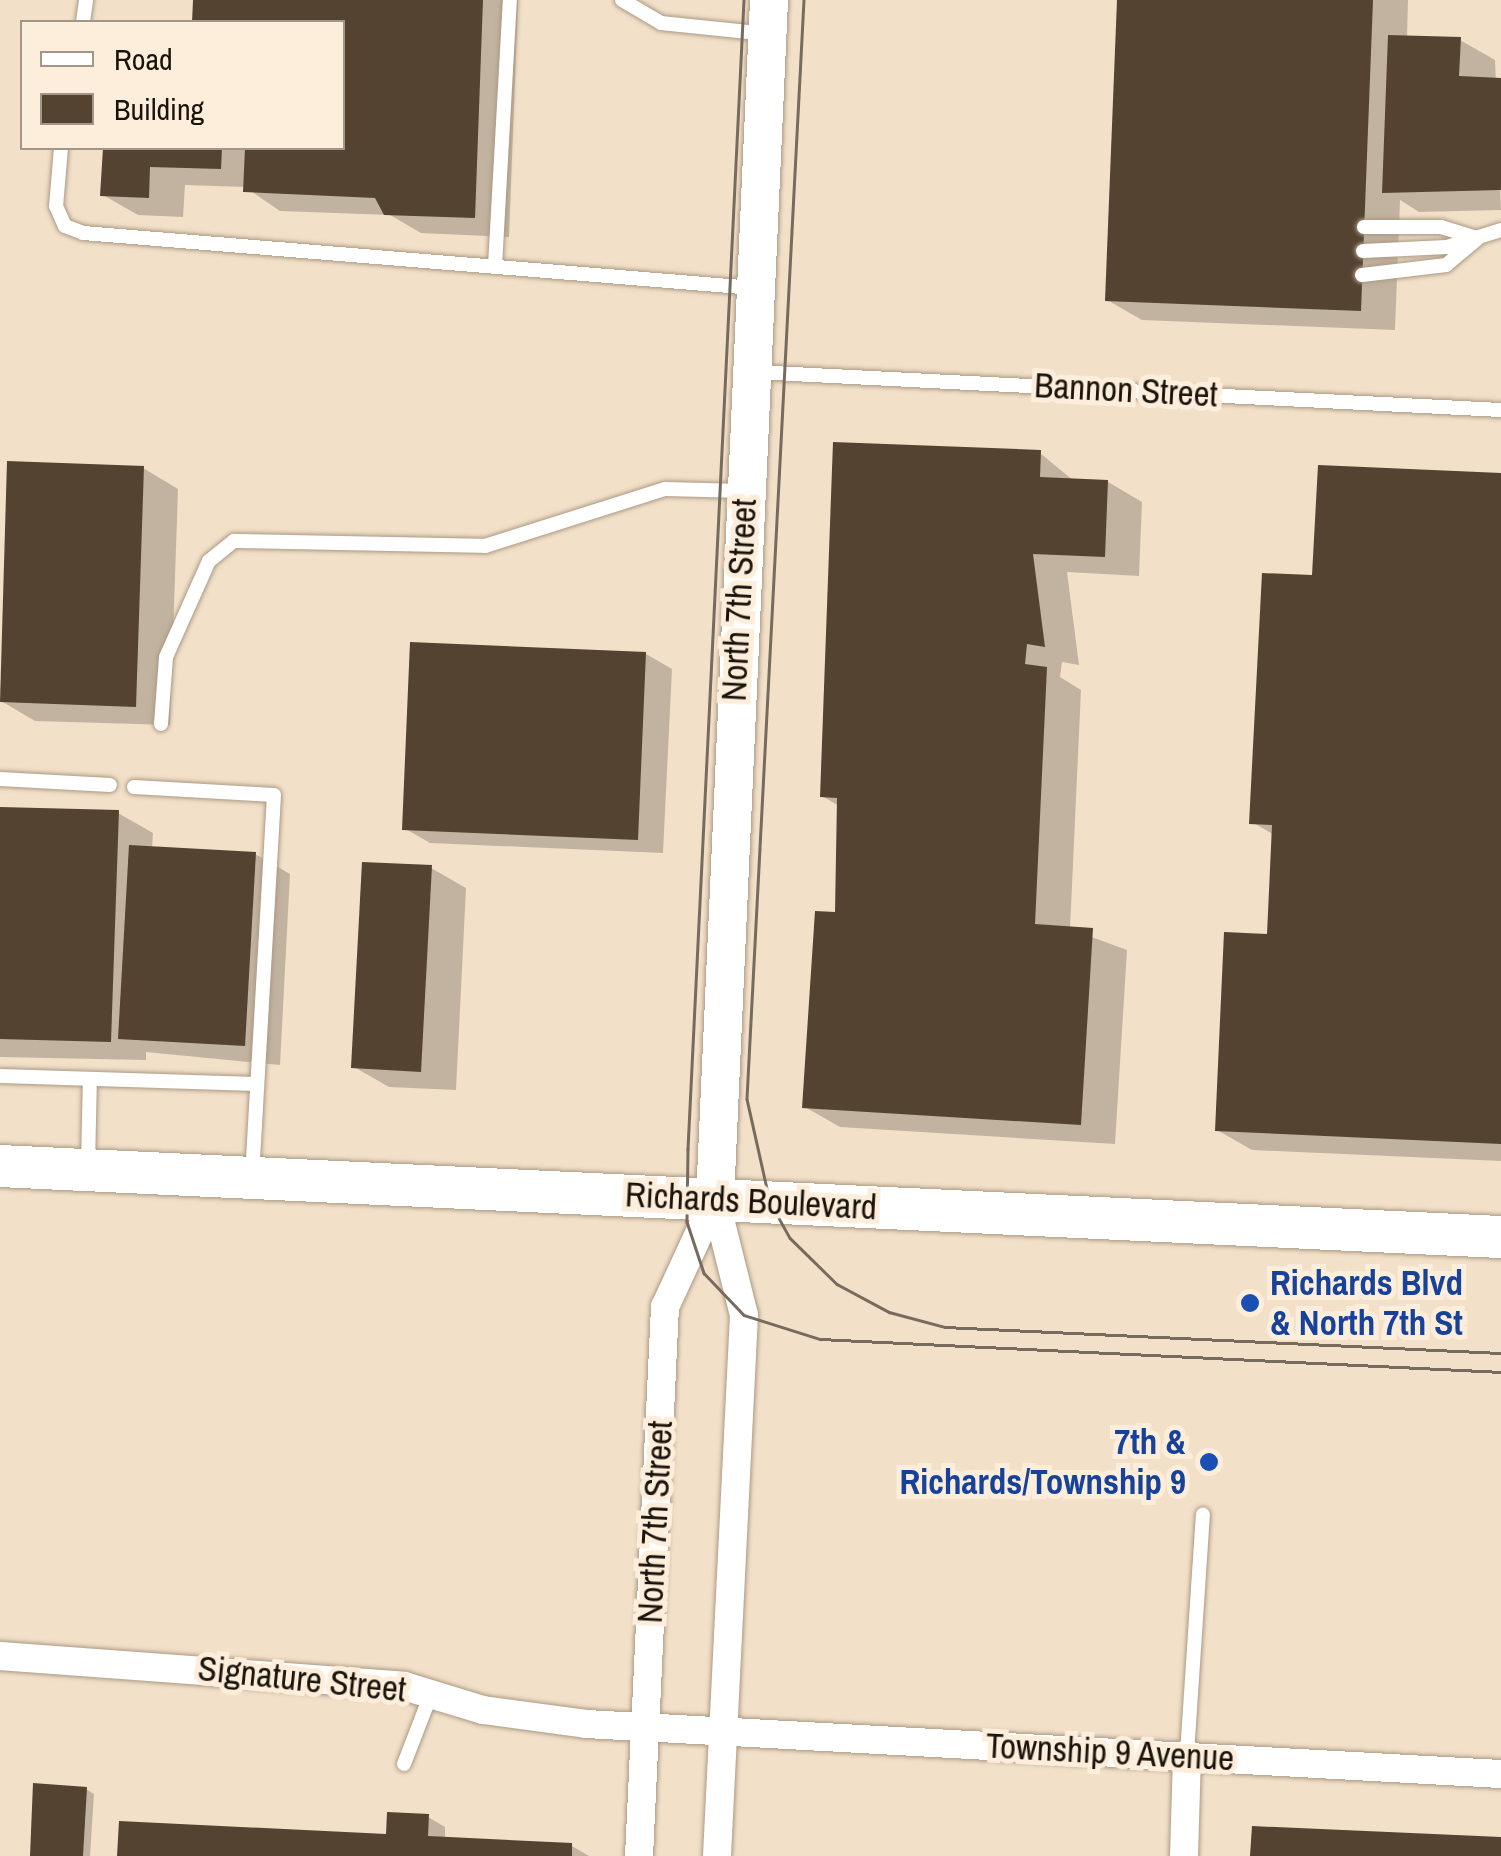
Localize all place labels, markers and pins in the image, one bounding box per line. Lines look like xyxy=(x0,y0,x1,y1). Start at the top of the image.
place label: Richards Blvd & North 7th St xyxy=(1270,1262,1463,1344)
marker: Richards Blvd & North 7th St xyxy=(1239,1292,1261,1314)
place label: 7th & Richards/Township 9 xyxy=(899,1421,1186,1503)
marker: 7th & Richards/Township 9 xyxy=(1196,1449,1222,1475)

